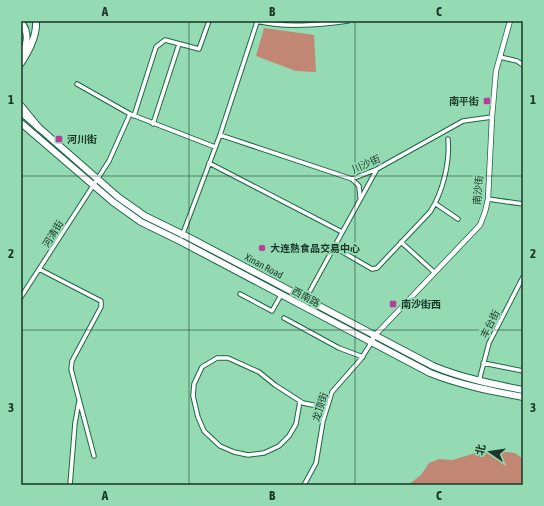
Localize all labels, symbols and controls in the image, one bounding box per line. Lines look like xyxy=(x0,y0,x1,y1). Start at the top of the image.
text: A xyxy=(101,4,109,19)
text: B xyxy=(269,4,276,19)
text: C xyxy=(436,4,442,19)
text: 1 xyxy=(8,92,14,107)
text: 1 xyxy=(530,92,536,107)
place label: 南平街 xyxy=(449,96,479,107)
marker: 南平街 xyxy=(482,96,492,106)
marker: 河川街 xyxy=(54,134,64,144)
place label: 河川街 xyxy=(67,134,97,145)
street label: 川沙街 xyxy=(350,153,382,175)
street label: 南沙街 xyxy=(471,175,485,205)
street label: 河清街 xyxy=(40,218,66,250)
place label: 大连熟食品交易中心 xyxy=(270,242,360,254)
marker: 大连熟食品交易中心 xyxy=(257,243,267,253)
text: 2 xyxy=(8,246,14,261)
text: 2 xyxy=(530,246,536,261)
street label: Xinan Road xyxy=(243,251,285,281)
street label: 西南路 xyxy=(290,285,322,309)
place label: 南沙街西 xyxy=(401,298,441,310)
marker: 南沙街西 xyxy=(388,299,398,309)
street label: 丰台街 xyxy=(478,308,502,340)
street label: 龙顶街 xyxy=(310,391,330,423)
text: 3 xyxy=(8,400,14,415)
text: 3 xyxy=(530,400,536,415)
north arrow xyxy=(470,432,510,472)
text: 北 xyxy=(473,443,487,456)
text: A xyxy=(101,488,109,503)
text: B xyxy=(269,488,276,503)
text: C xyxy=(436,488,442,503)

